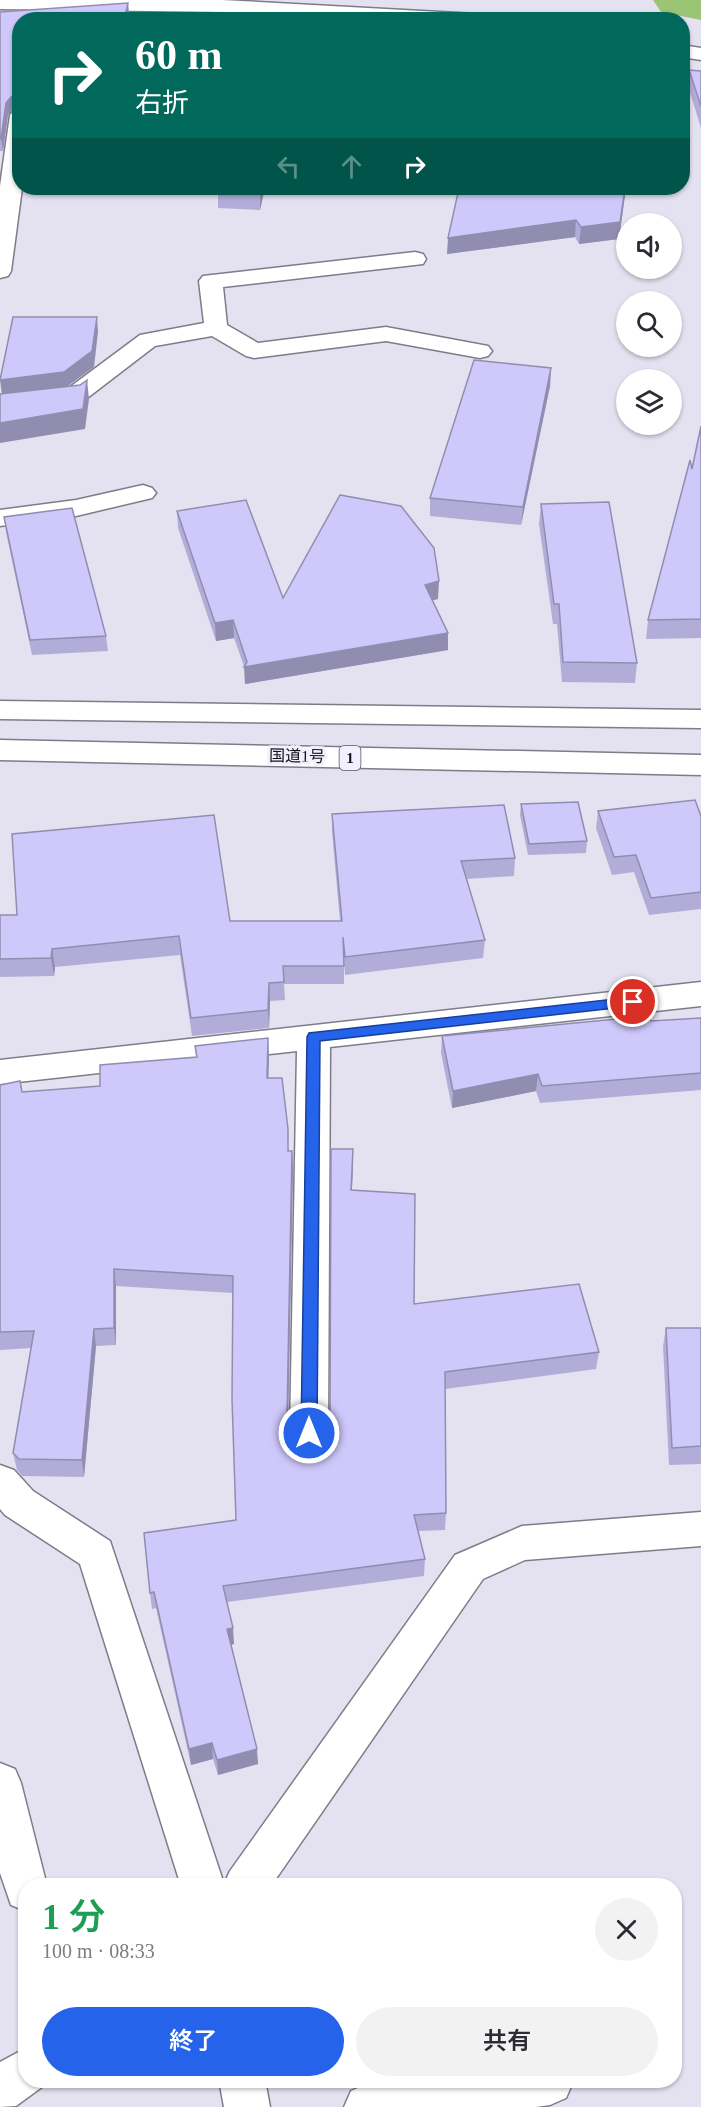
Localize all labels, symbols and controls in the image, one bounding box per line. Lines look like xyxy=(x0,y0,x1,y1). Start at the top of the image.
text: 60 m xyxy=(135,32,223,78)
icon: right xyxy=(36,36,114,114)
text: 右折 xyxy=(135,88,189,118)
icon: left xyxy=(272,150,305,183)
icon: ahead xyxy=(335,150,368,183)
icon: right xyxy=(398,150,431,183)
map controls xyxy=(616,213,682,435)
button: sound xyxy=(616,213,682,279)
button: search xyxy=(616,291,682,357)
button: layers xyxy=(616,369,682,435)
road number: 1 xyxy=(340,746,360,770)
street label: 国道1号 xyxy=(269,747,325,765)
pin xyxy=(607,976,658,1027)
icon: arrive xyxy=(616,985,649,1018)
position arrow xyxy=(277,1401,341,1465)
text: 1 分 xyxy=(42,1897,105,1937)
button: close xyxy=(595,1898,658,1961)
text: 100 m · 08:33 xyxy=(42,1940,155,1962)
button: 終了 xyxy=(42,2007,344,2076)
button: 共有 xyxy=(356,2007,658,2076)

